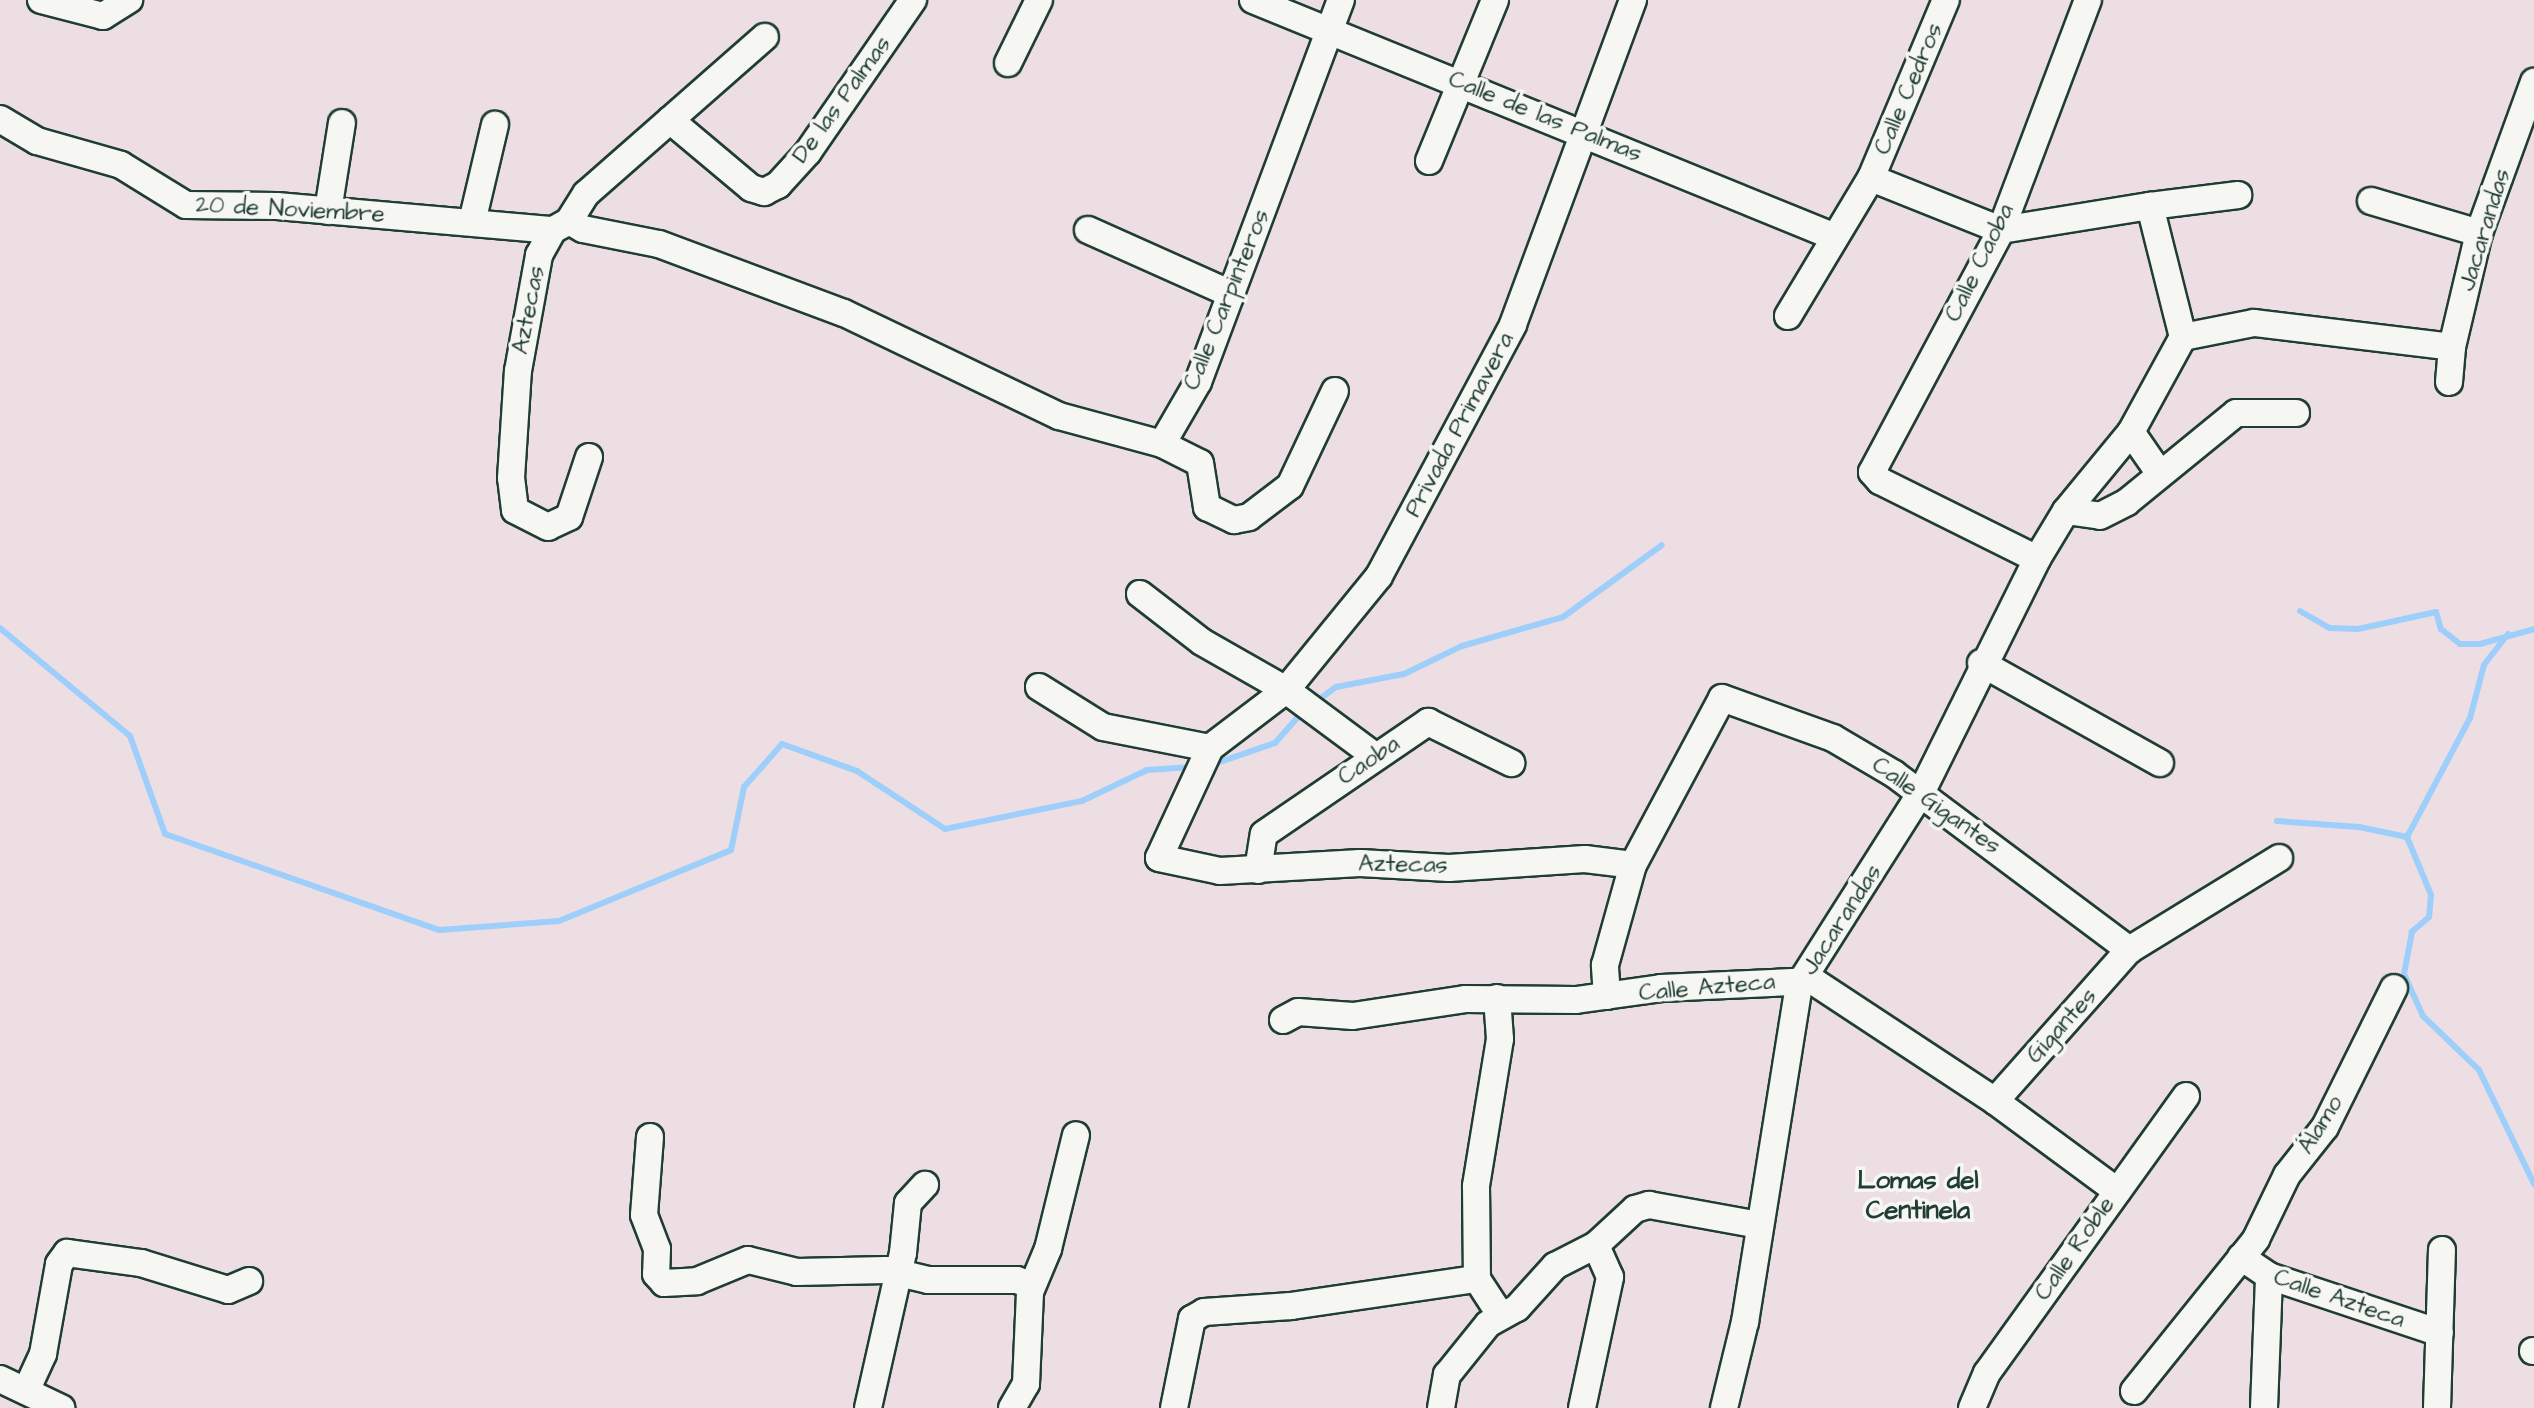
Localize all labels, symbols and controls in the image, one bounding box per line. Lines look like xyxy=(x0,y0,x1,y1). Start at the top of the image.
street label: Calle Cedros xyxy=(1868,19,1950,159)
street label: De las Palmas xyxy=(786,31,898,169)
street label: Calle de las Palmas xyxy=(1444,65,1646,169)
street label: Jacarandas xyxy=(2453,165,2517,295)
street label: 20 de Noviembre xyxy=(195,191,385,229)
street label: Calle Caoba xyxy=(1939,199,2021,327)
street label: Calle Carpinteros xyxy=(1178,205,1276,395)
street label: Aztecas xyxy=(506,263,552,357)
street label: Privada Primavera xyxy=(1399,328,1521,522)
street label: Caoba xyxy=(1333,730,1405,792)
street label: Calle Gigantes xyxy=(1866,751,2006,861)
street label: Aztecas xyxy=(1358,850,1448,880)
street label: Jacarandas xyxy=(1796,859,1888,981)
street label: Calle Azteca xyxy=(1638,968,1776,1008)
street label: Gigantes xyxy=(2021,982,2103,1070)
street label: Álamo xyxy=(2292,1090,2350,1160)
district label: Lomas del Centinela xyxy=(1857,1165,1979,1226)
street label: Calle Roble xyxy=(2029,1192,2121,1306)
street label: Calle Azteca xyxy=(2270,1263,2408,1335)

